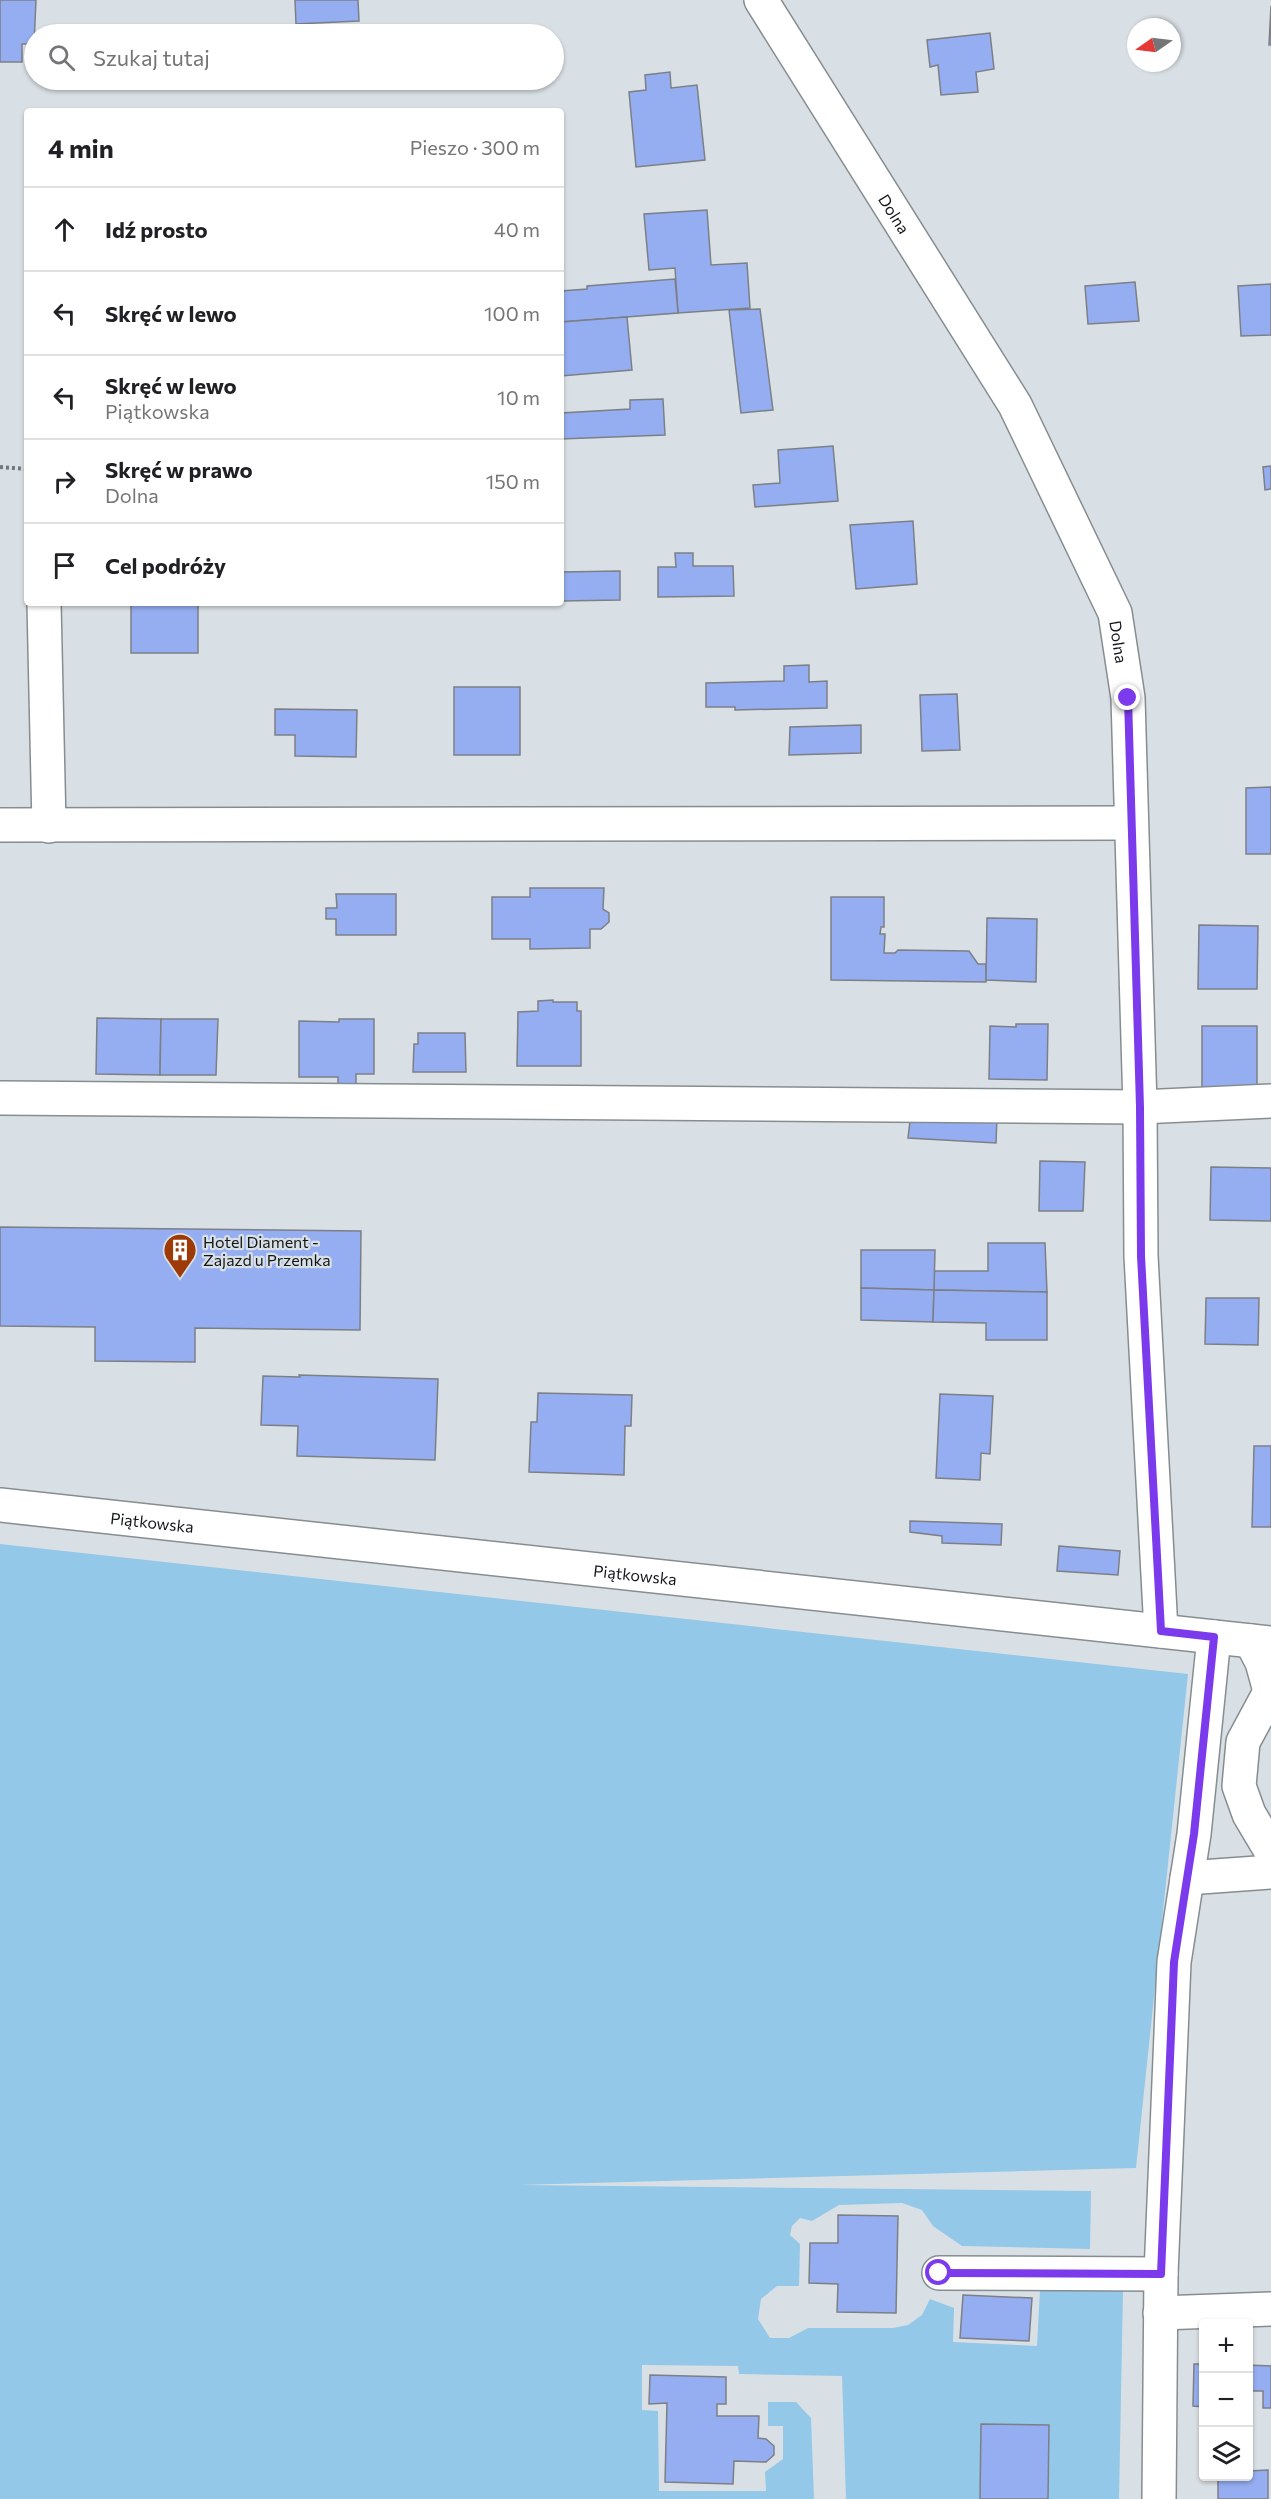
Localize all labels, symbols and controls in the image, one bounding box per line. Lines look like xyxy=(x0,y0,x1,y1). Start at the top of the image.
north arrow xyxy=(1127,18,1181,72)
search box xyxy=(24,24,564,90)
icon: search xyxy=(45,41,78,74)
text: Szukaj tutaj xyxy=(93,44,210,71)
text: 4 min xyxy=(48,132,114,163)
text: Pieszo · 300 m xyxy=(410,135,540,159)
street label: Dolna xyxy=(875,190,914,237)
icon: ahead xyxy=(48,213,81,246)
text: Idź prosto xyxy=(105,216,208,243)
text: 40 m xyxy=(494,217,540,241)
icon: left xyxy=(48,297,81,330)
text: Skręć w lewo xyxy=(105,300,237,327)
text: 100 m xyxy=(484,301,540,325)
text: Skręć w lewo xyxy=(105,372,237,399)
icon: left xyxy=(48,381,81,414)
text: 10 m xyxy=(497,385,540,409)
text: Piątkowska xyxy=(105,399,210,423)
text: Skręć w prawo xyxy=(105,456,253,483)
icon: right xyxy=(48,465,81,498)
text: 150 m xyxy=(486,469,540,493)
text: Dolna xyxy=(105,483,159,507)
icon: arrive xyxy=(48,549,81,582)
text: Cel podróży xyxy=(105,552,226,579)
street label: Dolna xyxy=(1107,619,1132,664)
route end xyxy=(1114,684,1140,710)
building icon: Hotel Diament - Zajazd u Przemka xyxy=(162,1232,198,1279)
place label: Hotel Diament - Zajazd u Przemka xyxy=(203,1232,331,1269)
street label: Piątkowska xyxy=(109,1508,195,1535)
street label: Piątkowska xyxy=(593,1560,678,1588)
route start xyxy=(925,2259,951,2285)
map controls xyxy=(1199,2319,1253,2481)
button: + xyxy=(1199,2319,1253,2373)
button: − xyxy=(1199,2373,1253,2427)
button: layers xyxy=(1199,2427,1253,2481)

